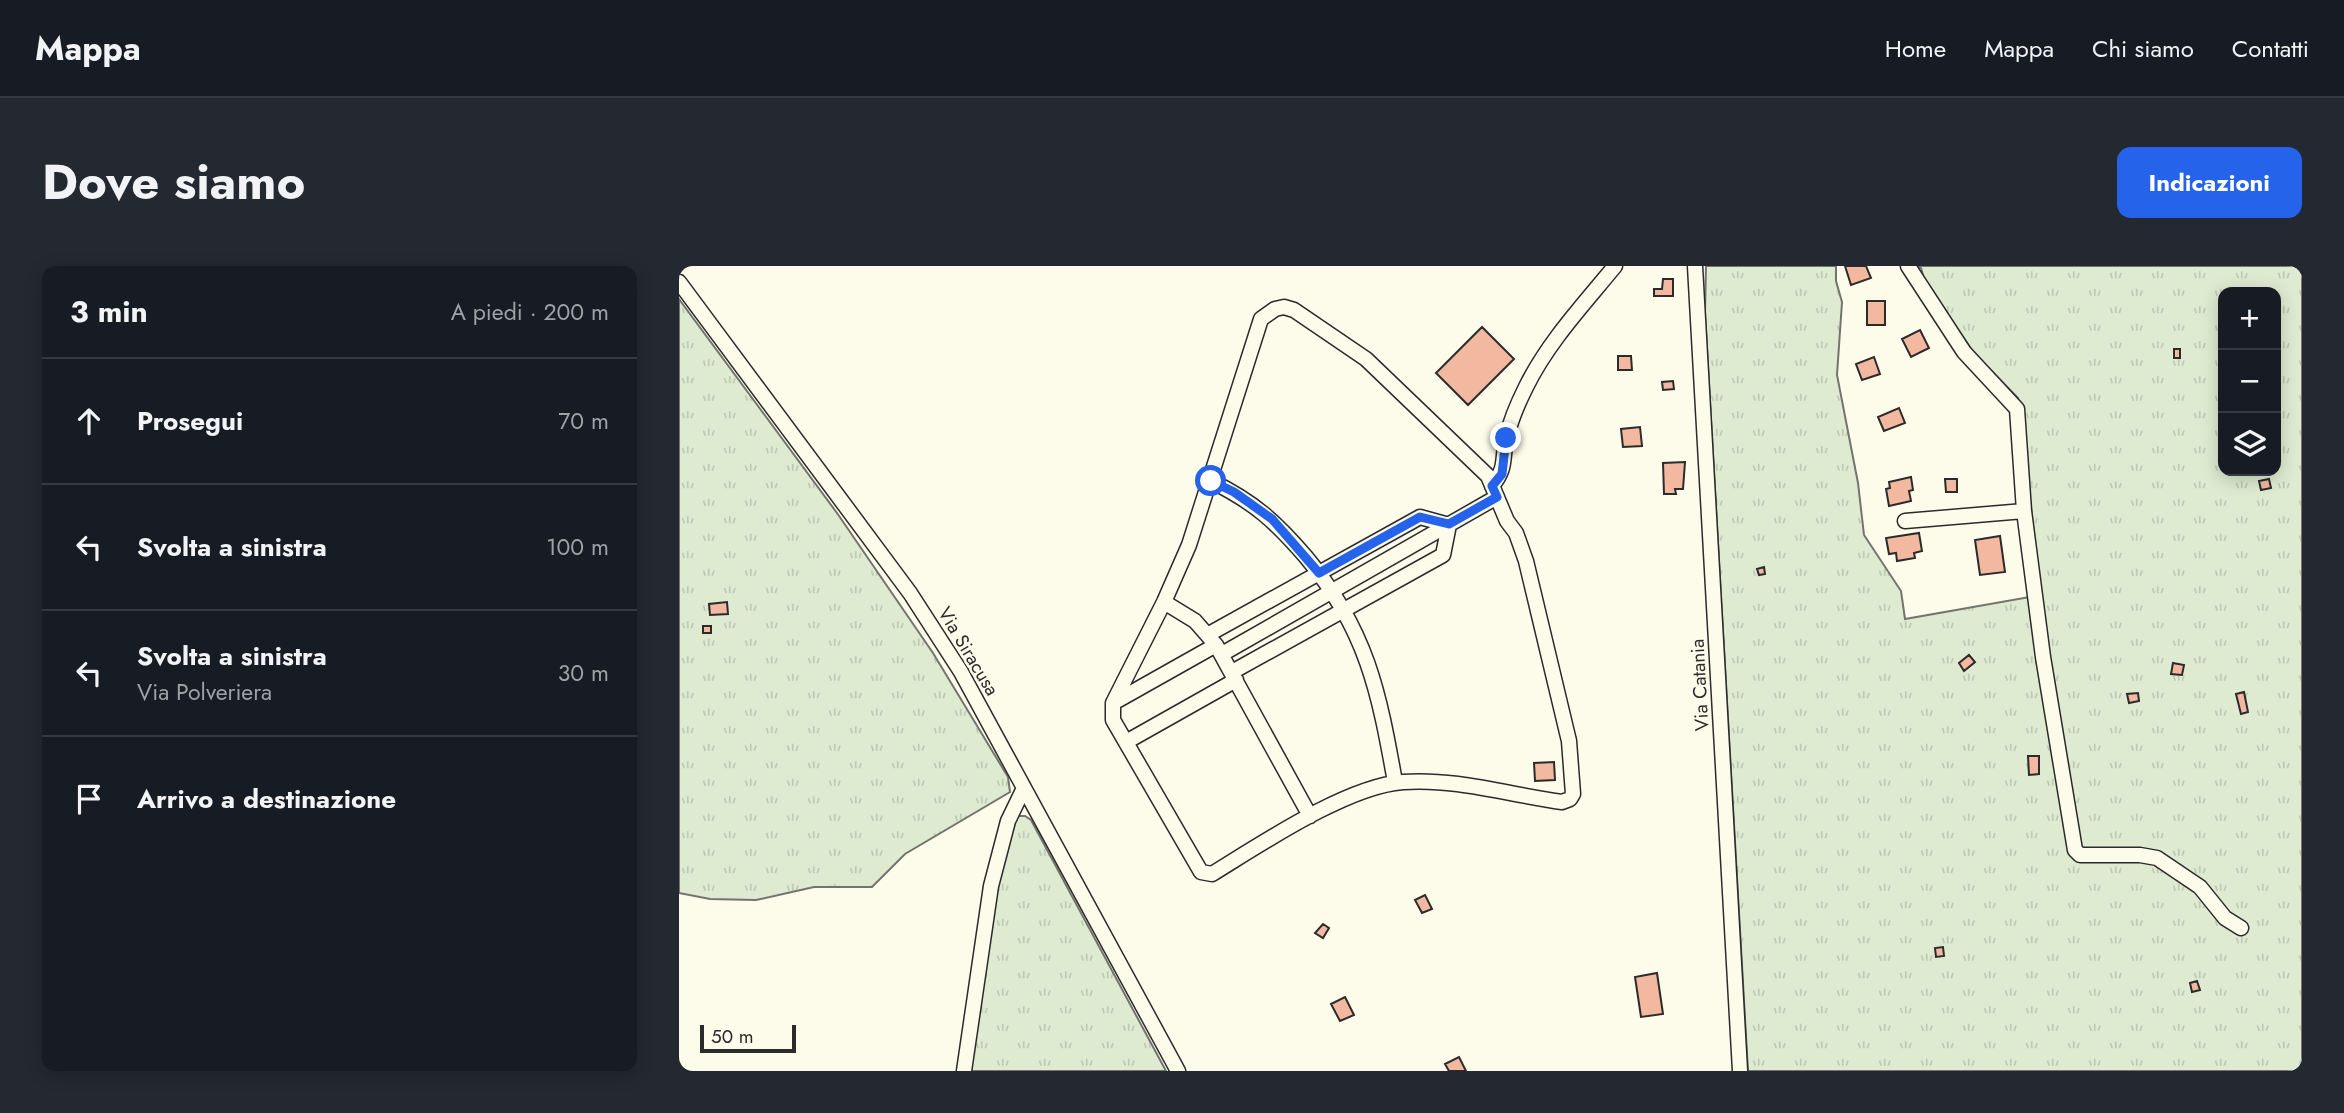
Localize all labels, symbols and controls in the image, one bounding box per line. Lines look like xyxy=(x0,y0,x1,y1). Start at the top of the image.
text: Mappa xyxy=(35,25,141,72)
text: Home xyxy=(1885,31,1946,66)
text: Mappa xyxy=(1984,31,2054,66)
text: Chi siamo xyxy=(2092,31,2194,66)
text: Contatti xyxy=(2232,31,2309,66)
text: Dove siamo xyxy=(42,147,305,217)
button: Indicazioni xyxy=(2117,147,2302,218)
map controls xyxy=(2218,287,2281,476)
button: + xyxy=(2218,287,2281,350)
text: 3 min xyxy=(70,290,148,333)
text: A piedi · 200 m xyxy=(451,295,609,329)
button: − xyxy=(2218,350,2281,413)
icon: ahead xyxy=(70,402,108,440)
text: Prosegui xyxy=(137,402,243,440)
text: 70 m xyxy=(558,404,609,438)
button: layers xyxy=(2218,413,2281,476)
route end xyxy=(1490,422,1521,453)
route start xyxy=(1195,465,1226,496)
icon: left xyxy=(70,528,108,566)
text: Svolta a sinistra xyxy=(137,528,327,566)
text: 100 m xyxy=(546,530,609,564)
street label: Via Siracusa xyxy=(931,602,1006,701)
text: Svolta a sinistra xyxy=(137,637,327,675)
street label: Via Catania xyxy=(1684,638,1715,732)
icon: left xyxy=(70,654,108,692)
text: 30 m xyxy=(558,656,609,690)
text: Via Polveriera xyxy=(137,675,272,709)
icon: arrive xyxy=(70,780,108,818)
text: Arrivo a destinazione xyxy=(137,780,396,818)
scale bar xyxy=(700,1022,796,1054)
text: 50 m xyxy=(711,1023,754,1050)

